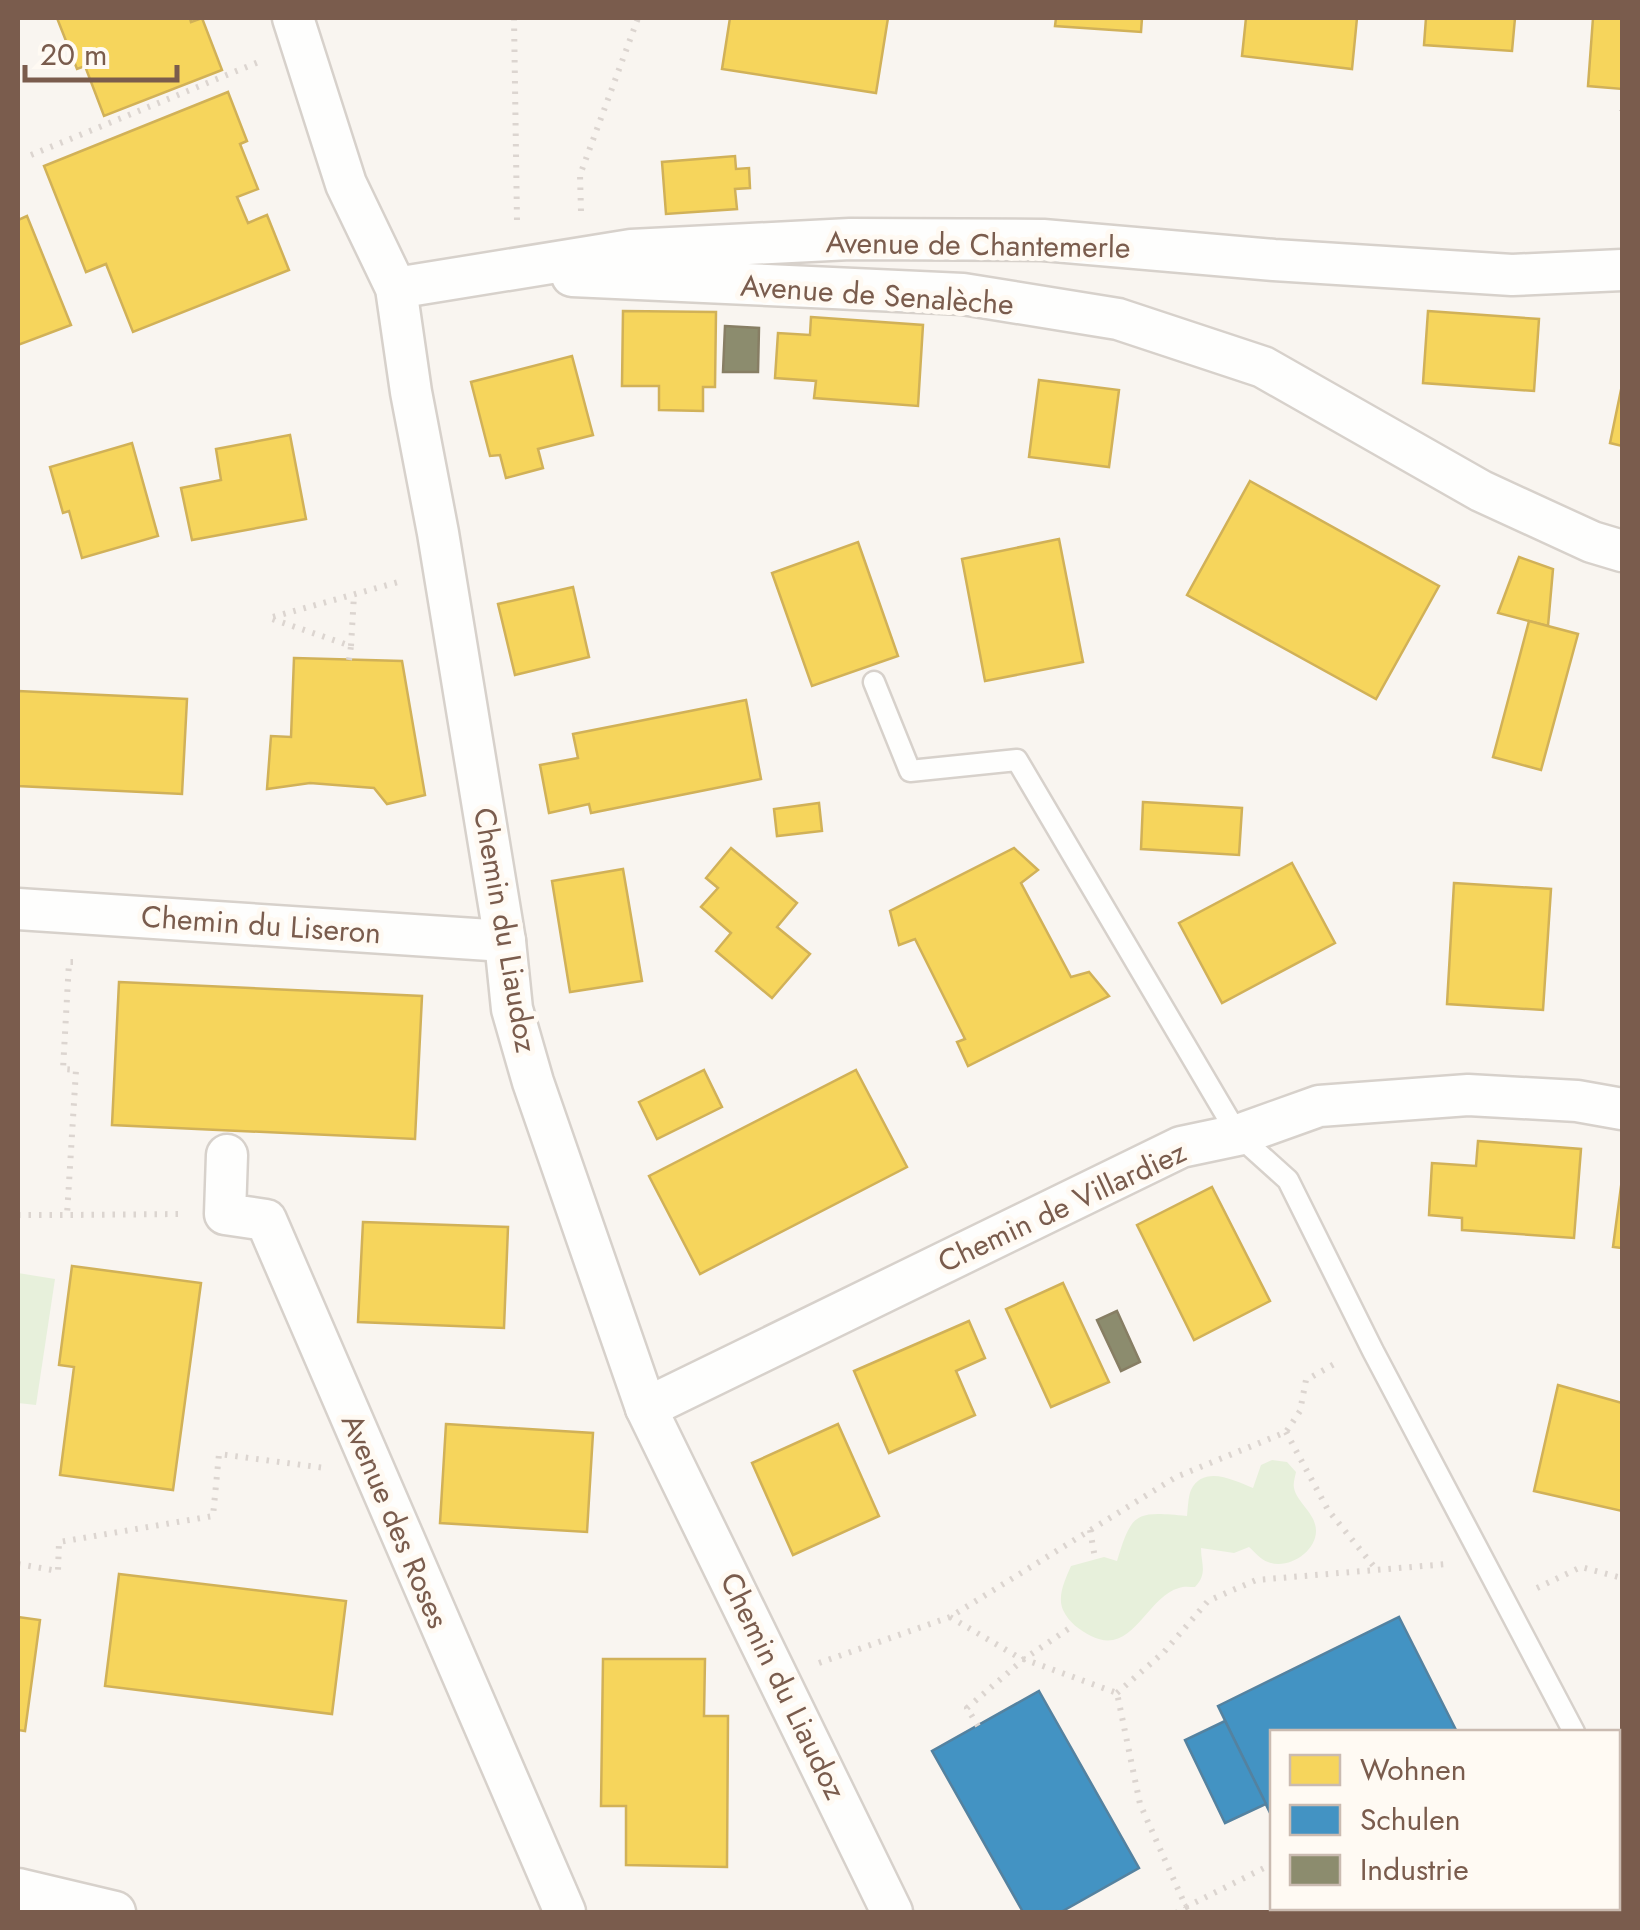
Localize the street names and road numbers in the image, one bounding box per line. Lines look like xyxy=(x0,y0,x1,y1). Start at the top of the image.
street label: Avenue de Chantemerle xyxy=(825,220,1131,269)
street label: Avenue de Senalèche xyxy=(739,263,1015,326)
street label: Chemin du Liaudoz xyxy=(463,804,548,1056)
street label: Chemin du Liseron xyxy=(140,895,382,954)
street label: Chemin de Villardiez xyxy=(931,1130,1193,1283)
street label: Avenue des Roses xyxy=(331,1407,460,1635)
street label: Chemin du Liaudoz xyxy=(710,1565,857,1807)

